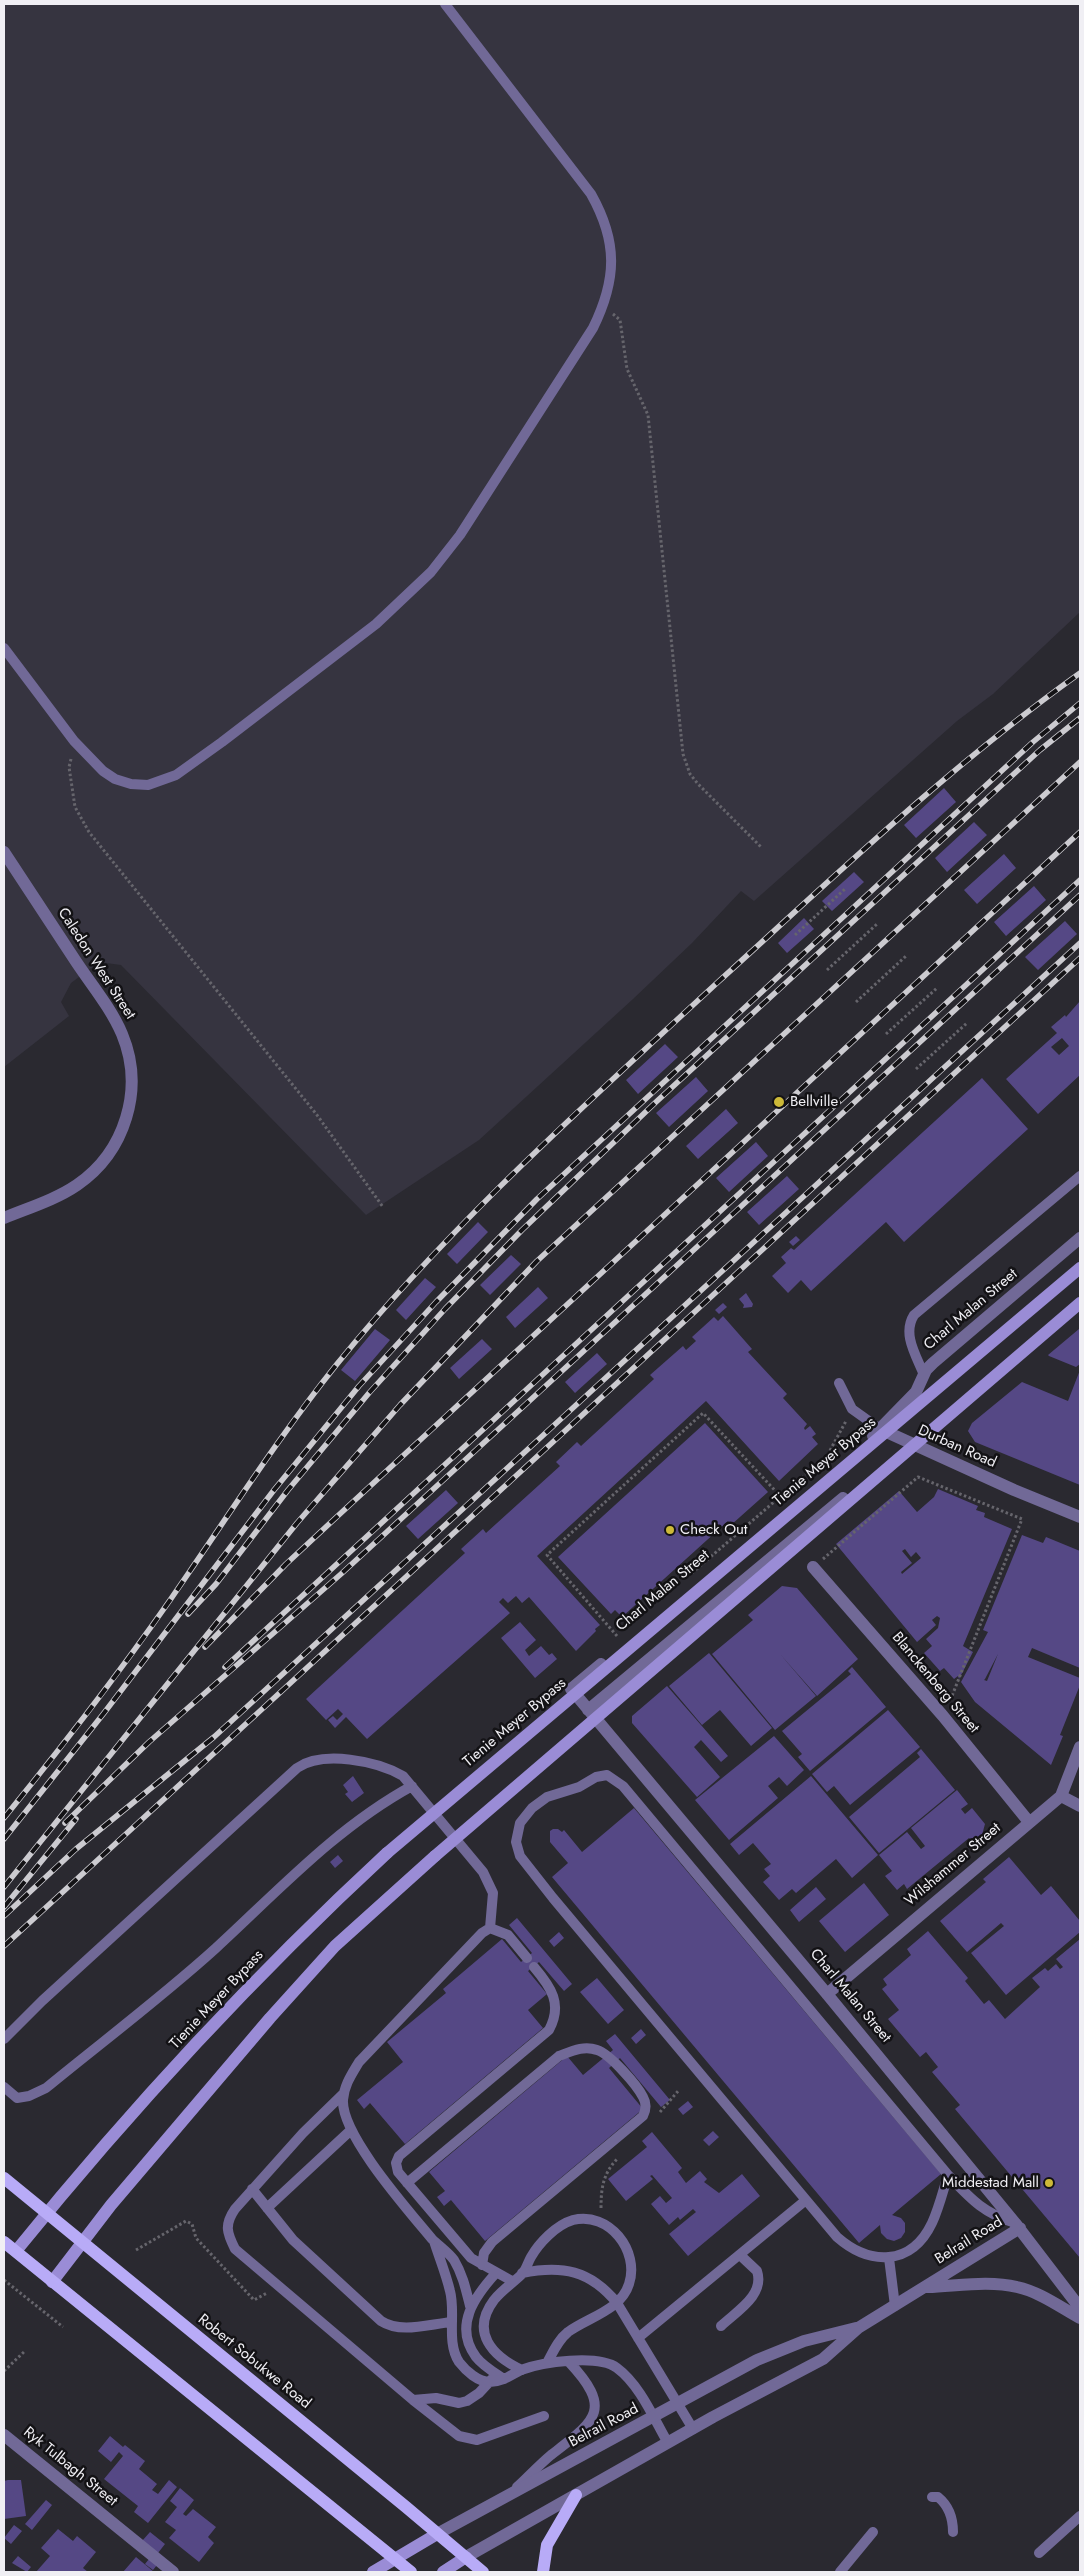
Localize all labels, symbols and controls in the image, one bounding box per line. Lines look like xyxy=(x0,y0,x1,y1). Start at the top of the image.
street label: Caledon West Street xyxy=(53,905,139,1023)
place label: Bellville xyxy=(790,1093,838,1111)
marker: Bellville xyxy=(772,1095,786,1109)
street label: Charl Malan Street xyxy=(921,1266,1021,1354)
street label: Tienie Meyer Bypass xyxy=(770,1414,880,1510)
street label: Durban Road xyxy=(915,1422,999,1472)
place label: Check Out xyxy=(680,1521,747,1539)
marker: Check Out xyxy=(664,1524,676,1536)
street label: Charl Malan Street xyxy=(613,1547,713,1635)
street label: Blanckenberg Street xyxy=(888,1629,982,1737)
street label: Tienie Meyer Bypass xyxy=(460,1675,570,1771)
street label: Wilshammer Street xyxy=(901,1820,1005,1910)
street label: Charl Malan Street xyxy=(806,1946,894,2046)
street label: Tienie Meyer Bypass xyxy=(166,1947,268,2053)
place label: Middestad Mall xyxy=(942,2174,1039,2192)
marker: Middestad Mall xyxy=(1043,2177,1055,2189)
street label: Belrail Road xyxy=(932,2213,1006,2269)
street label: Robert Sobukwe Road xyxy=(194,2311,314,2413)
street label: Belrail Road xyxy=(566,2400,642,2452)
street label: Ryk Tulbagh Street xyxy=(19,2424,121,2510)

